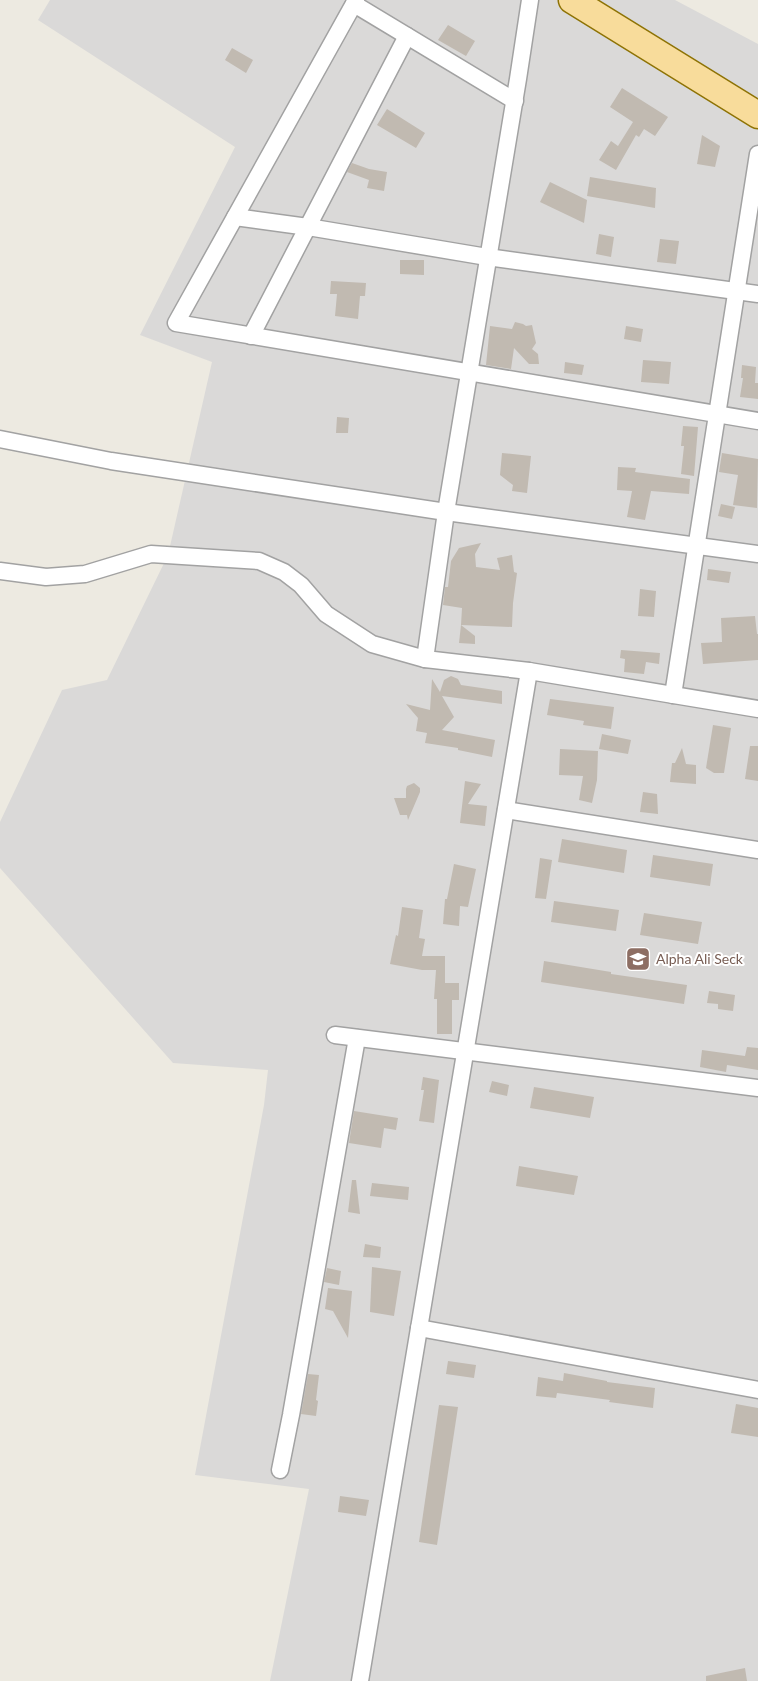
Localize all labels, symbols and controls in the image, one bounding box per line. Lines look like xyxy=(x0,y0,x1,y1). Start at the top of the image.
school or university icon: Alpha Ali Seck xyxy=(625,946,651,972)
place label: Alpha Ali Seck xyxy=(656,950,744,967)

